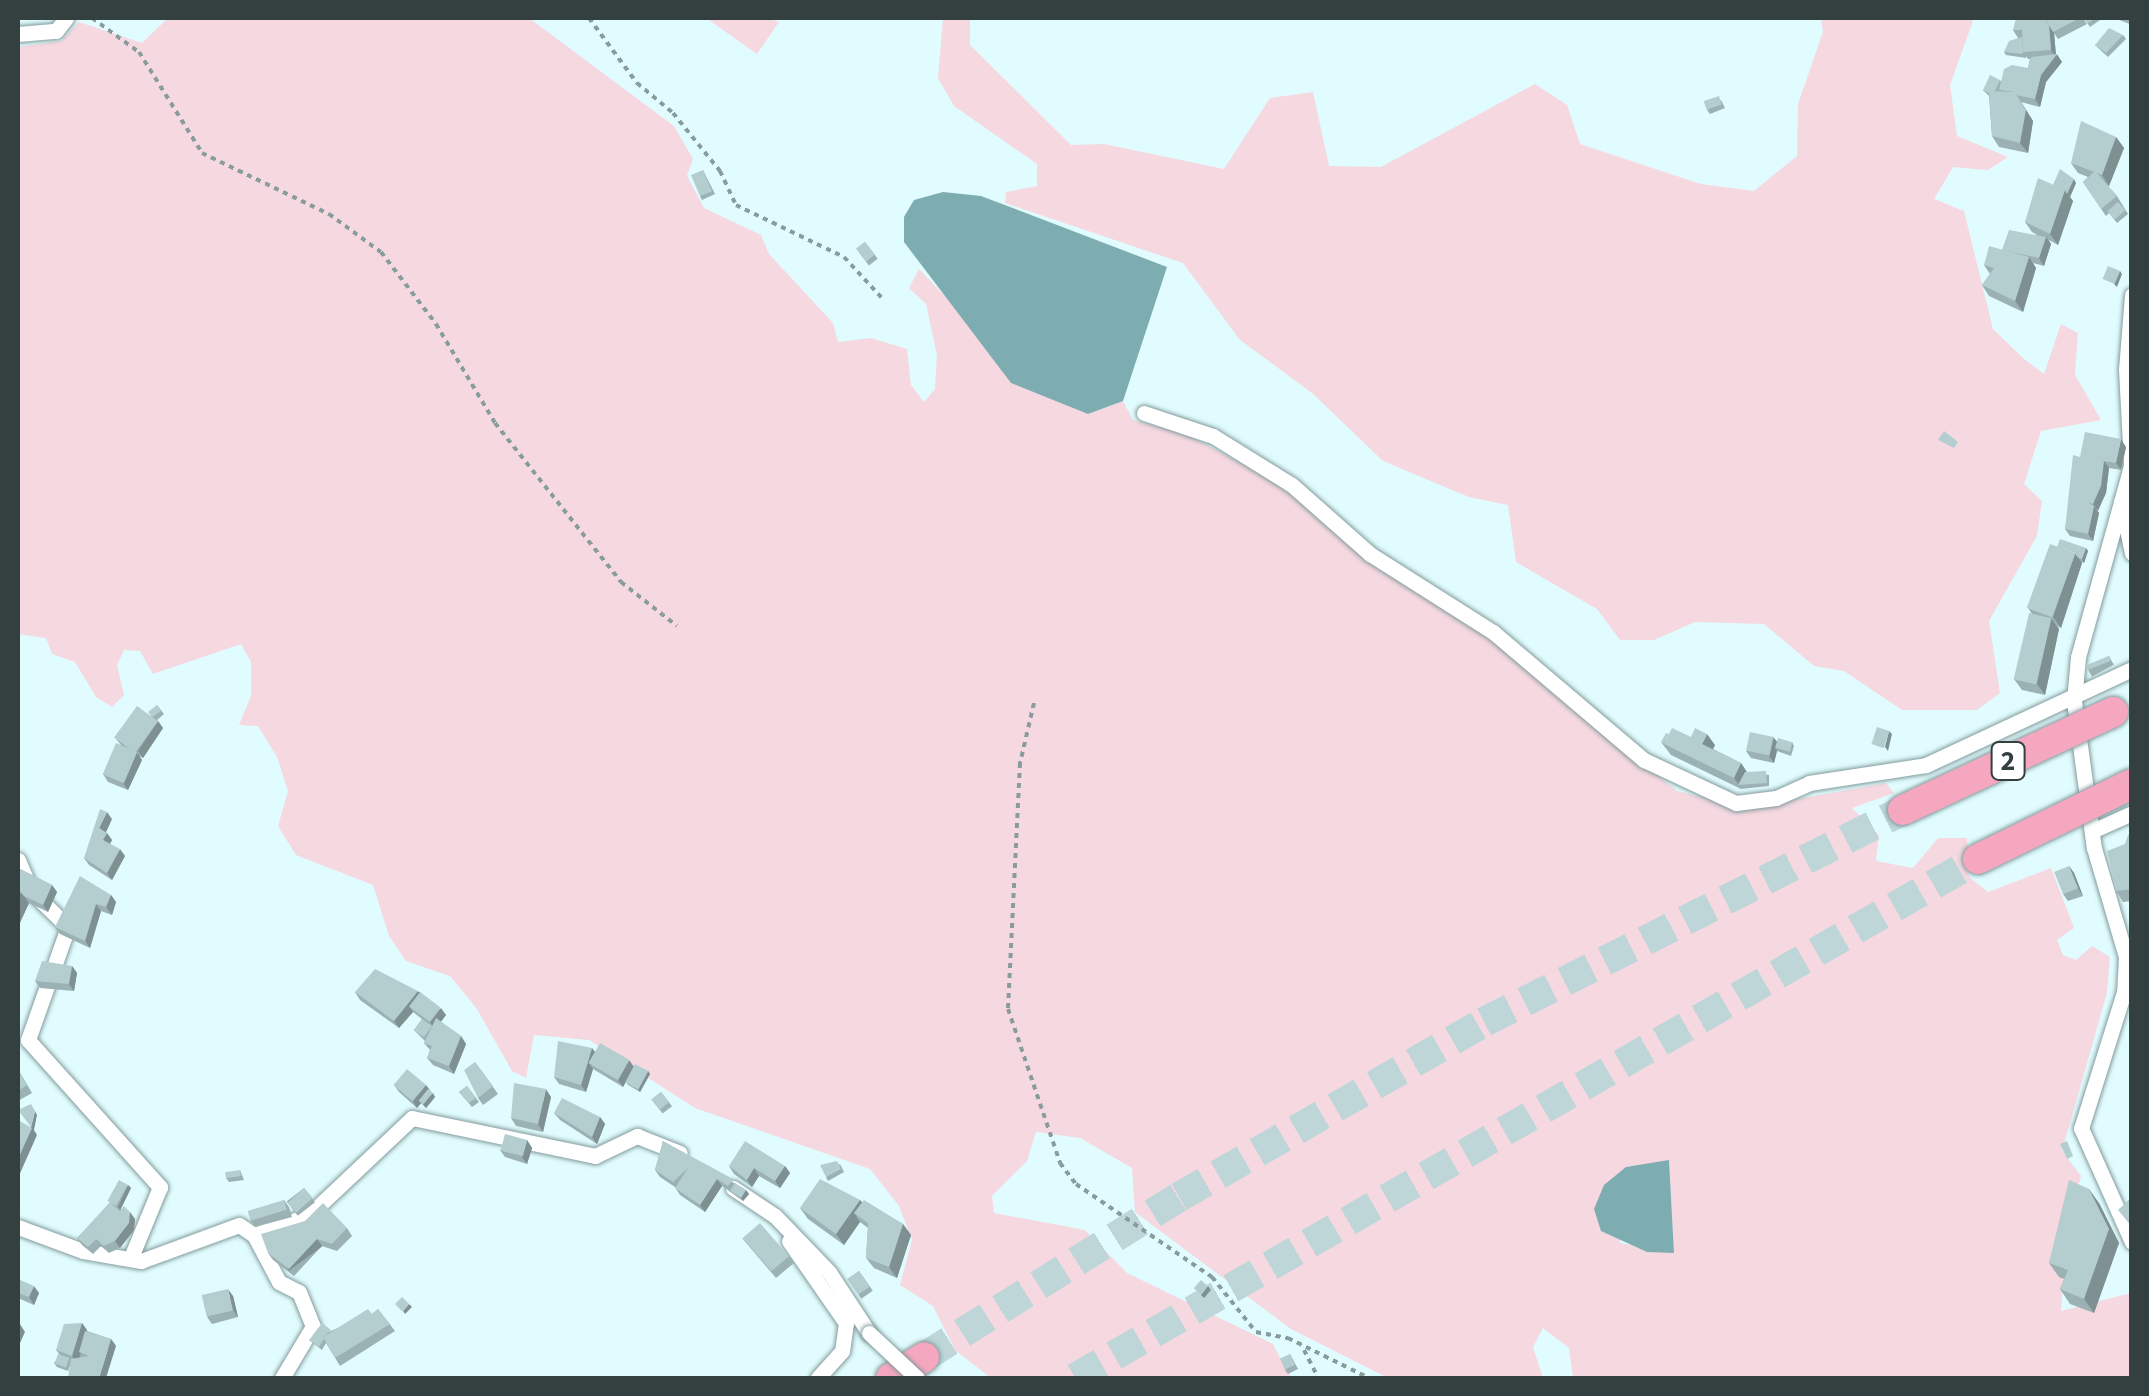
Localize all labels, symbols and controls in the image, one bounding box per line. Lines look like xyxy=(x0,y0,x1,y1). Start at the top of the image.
road number: 2 xyxy=(1990,738,2026,784)

